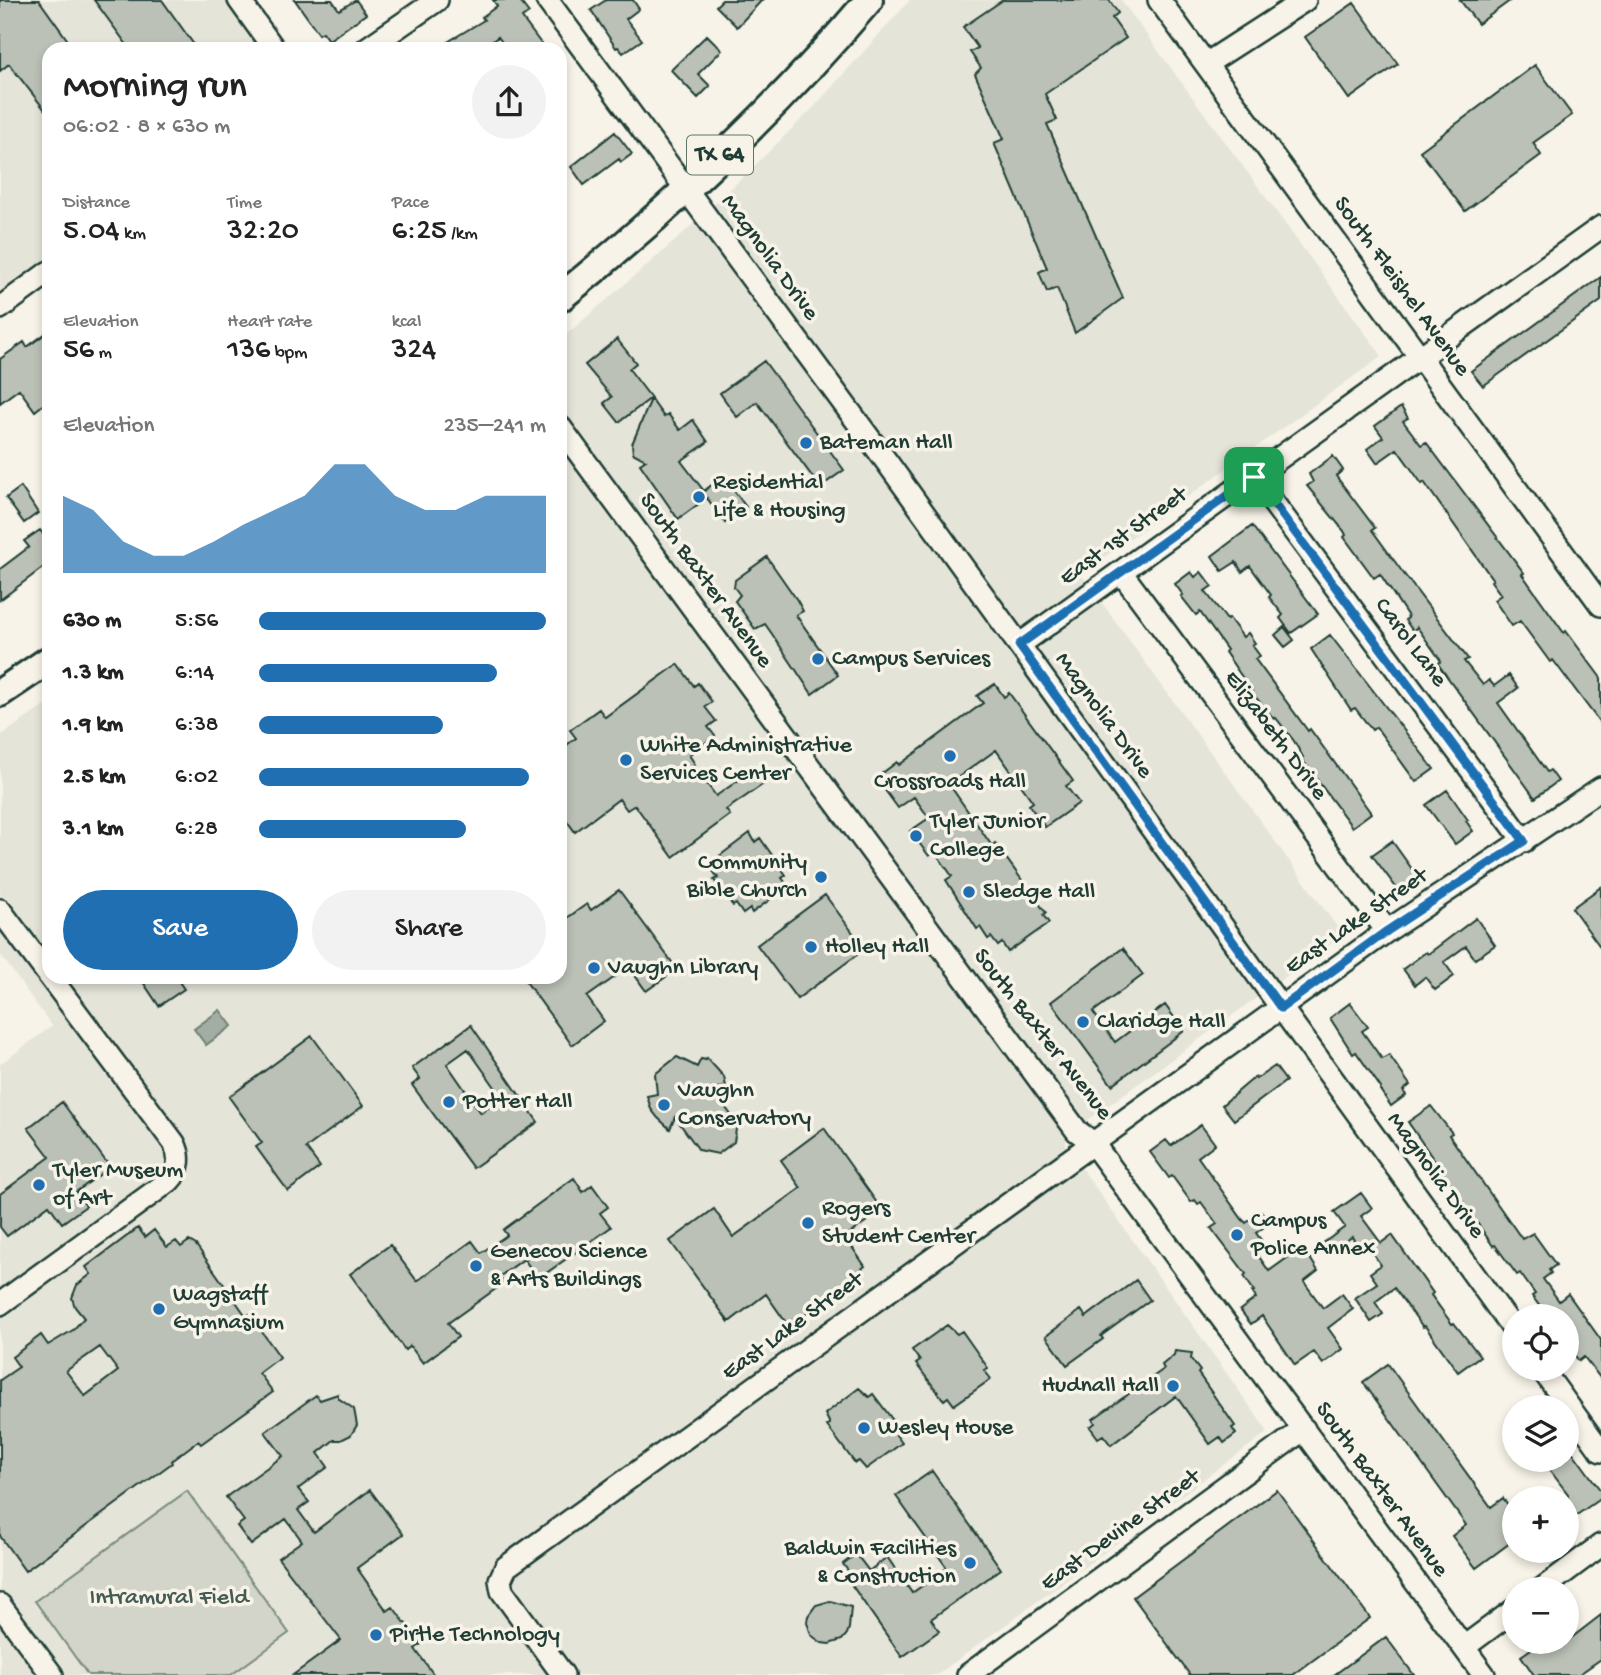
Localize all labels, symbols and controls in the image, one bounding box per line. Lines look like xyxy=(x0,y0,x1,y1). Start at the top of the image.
button: share xyxy=(472,65,546,139)
text: Morning run xyxy=(63,66,247,110)
text: 06:02 · 8 × 630 m xyxy=(63,114,230,141)
road number: TX 64 xyxy=(687,136,753,174)
street label: Magnolia Drive xyxy=(713,189,825,327)
street label: South Fleishel Avenue xyxy=(1326,191,1476,383)
text: Distance xyxy=(63,192,130,215)
text: Time xyxy=(227,192,262,215)
text: Pace xyxy=(392,192,429,215)
text: 5.04 xyxy=(63,215,119,250)
text: 32:20 xyxy=(227,215,299,250)
text: 6:25 xyxy=(392,215,447,250)
text: km xyxy=(119,223,146,246)
text: /km xyxy=(447,223,478,246)
text: Elevation xyxy=(63,311,139,334)
text: Heart rate xyxy=(227,311,312,334)
text: kcal xyxy=(392,311,421,334)
text: 56 xyxy=(63,334,94,369)
text: 136 xyxy=(227,334,270,369)
text: 324 xyxy=(392,334,436,369)
text: m xyxy=(94,342,112,365)
text: bpm xyxy=(270,342,308,365)
text: Elevation xyxy=(63,413,154,440)
text: 235–241 m xyxy=(443,413,546,440)
place label: Bateman Hall xyxy=(819,429,953,458)
marker: Bateman Hall xyxy=(798,435,814,451)
pin xyxy=(1224,447,1284,507)
icon: arrive xyxy=(1235,458,1273,496)
place label: Residential Life & Housing xyxy=(713,469,846,526)
street label: East 1st Street xyxy=(1055,480,1195,593)
street label: South Baxter Avenue xyxy=(632,488,779,675)
marker: Residential Life & Housing xyxy=(691,489,707,505)
street label: Carol Lane xyxy=(1367,593,1453,694)
text: 630 m xyxy=(63,608,121,635)
text: 5:56 xyxy=(175,608,218,635)
place label: Campus Services xyxy=(832,645,991,674)
street label: Magnolia Drive xyxy=(1047,647,1159,785)
marker: Campus Services xyxy=(810,651,826,667)
text: 1.3 km xyxy=(63,660,123,687)
text: 6:14 xyxy=(175,660,214,687)
street label: Elizabeth Drive xyxy=(1217,665,1334,807)
text: 1.9 km xyxy=(63,712,123,739)
text: 6:38 xyxy=(175,712,218,739)
place label: White Administrative Services Center xyxy=(640,732,852,789)
marker: Crossroads Hall xyxy=(942,748,958,764)
marker: White Administrative Services Center xyxy=(618,752,634,768)
text: 2.5 km xyxy=(63,764,126,791)
text: 6:02 xyxy=(175,764,218,791)
place label: Crossroads Hall xyxy=(874,768,1026,797)
place label: Tyler Junior College xyxy=(928,808,1047,865)
text: 3.1 km xyxy=(63,816,123,843)
text: 6:28 xyxy=(175,816,218,843)
marker: Tyler Junior College xyxy=(908,828,924,844)
place label: Community Bible Church xyxy=(686,849,807,906)
street label: East Lake Street xyxy=(1280,861,1436,982)
marker: Community Bible Church xyxy=(813,869,829,885)
place label: Sledge Hall xyxy=(983,878,1095,907)
marker: Sledge Hall xyxy=(961,884,977,900)
button: Save xyxy=(63,890,298,970)
button: Share xyxy=(312,890,546,970)
place label: Holley Hall xyxy=(825,933,929,962)
marker: Holley Hall xyxy=(803,939,819,955)
street label: South Baxter Avenue xyxy=(966,943,1118,1127)
place label: Vaughn Library xyxy=(607,954,759,983)
marker: Vaughn Library xyxy=(586,960,602,976)
place label: Claridge Hall xyxy=(1097,1008,1226,1037)
marker: Claridge Hall xyxy=(1075,1014,1091,1030)
place label: Vaughn Conservatory xyxy=(677,1077,811,1134)
place label: Potter Hall xyxy=(462,1088,572,1117)
marker: Potter Hall xyxy=(441,1094,457,1110)
marker: Vaughn Conservatory xyxy=(656,1097,672,1113)
street label: Magnolia Drive xyxy=(1379,1107,1491,1245)
place label: Tyler Museum of Art xyxy=(51,1157,183,1214)
marker: Tyler Museum of Art xyxy=(31,1177,47,1193)
place label: Rogers Student Center xyxy=(822,1195,978,1252)
place label: Campus Police Annex xyxy=(1250,1207,1376,1264)
marker: Rogers Student Center xyxy=(800,1215,816,1231)
marker: Campus Police Annex xyxy=(1229,1227,1245,1243)
place label: Genecov Science & Arts Buildings xyxy=(490,1238,648,1295)
marker: Genecov Science & Arts Buildings xyxy=(468,1258,484,1274)
street label: East Lake Street xyxy=(717,1265,871,1388)
place label: Wagstaff Gymnasium xyxy=(173,1281,284,1338)
marker: Wagstaff Gymnasium xyxy=(151,1301,167,1317)
map controls xyxy=(1502,1304,1579,1654)
button: locate xyxy=(1502,1304,1579,1381)
place label: Hudnall Hall xyxy=(1041,1372,1159,1401)
marker: Hudnall Hall xyxy=(1165,1378,1181,1394)
button: layers xyxy=(1502,1395,1579,1472)
street label: South Baxter Avenue xyxy=(1308,1397,1455,1584)
place label: Wesley House xyxy=(878,1414,1014,1443)
marker: Wesley House xyxy=(856,1420,872,1436)
street label: East Devine Street xyxy=(1036,1462,1208,1599)
button: + xyxy=(1502,1486,1579,1563)
place label: Baldwin Facilities & Construction xyxy=(783,1535,957,1592)
marker: Baldwin Facilities & Construction xyxy=(962,1555,978,1571)
button: − xyxy=(1502,1577,1579,1654)
park label: Intramural Field xyxy=(89,1584,250,1613)
place label: Pirtle Technology xyxy=(389,1621,560,1650)
marker: Pirtle Technology xyxy=(368,1627,384,1643)

